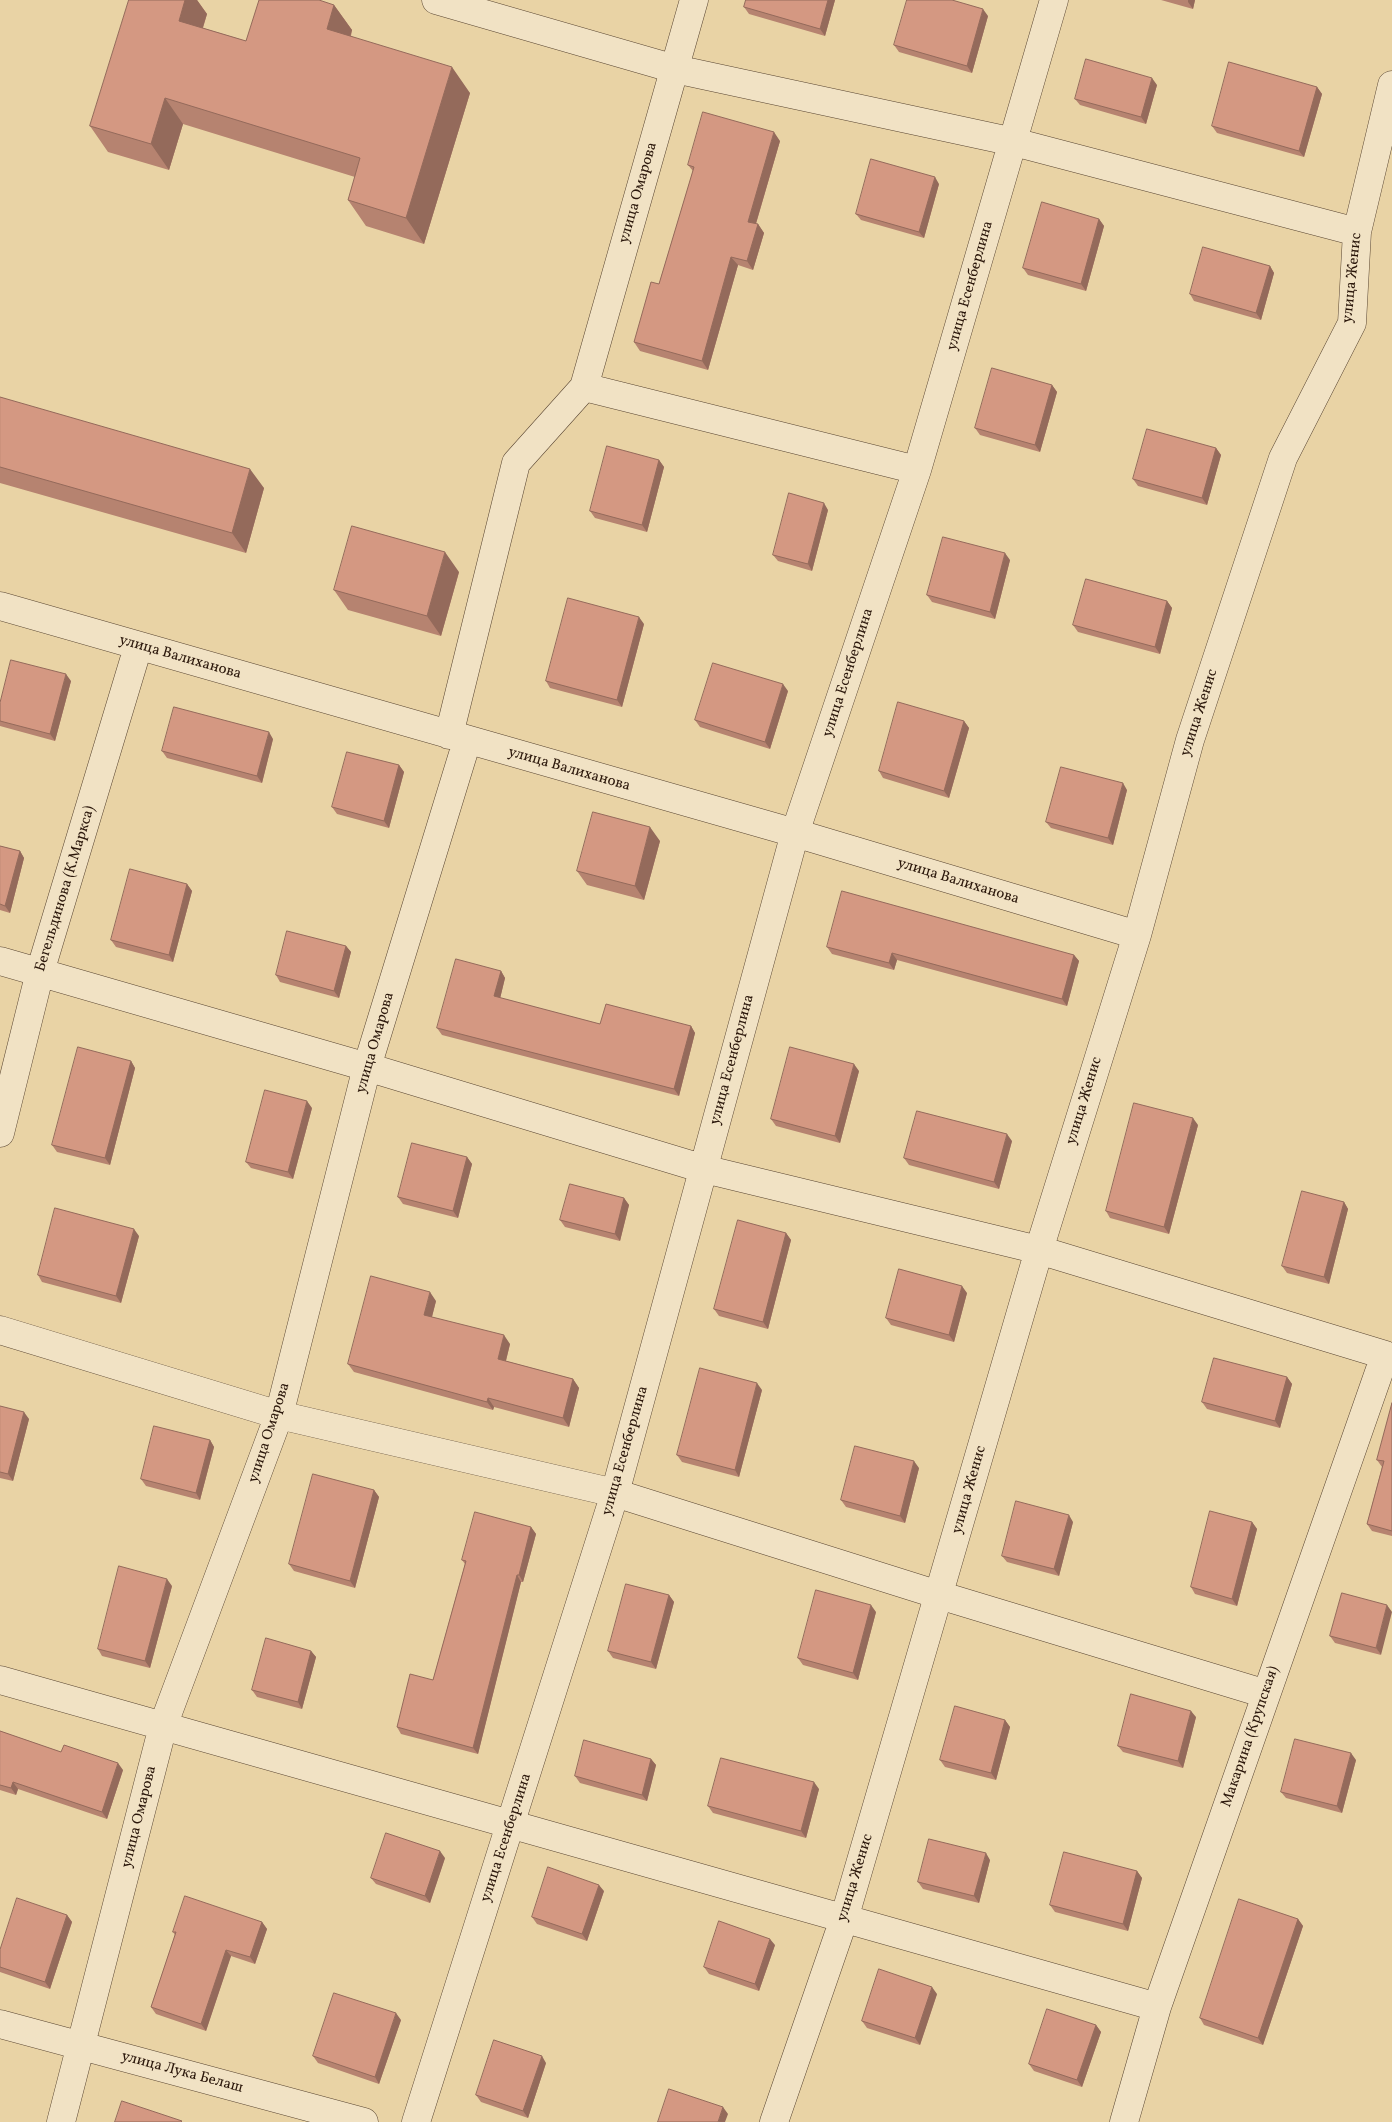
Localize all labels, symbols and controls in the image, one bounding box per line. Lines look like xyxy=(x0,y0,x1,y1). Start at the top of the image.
street label: улица Омарова xyxy=(616,140,662,246)
street label: улица Есенберлина xyxy=(944,219,998,353)
street label: улица Женис xyxy=(1339,232,1367,324)
street label: улица Есенберлина xyxy=(820,606,878,740)
street label: улица Валиханова xyxy=(117,632,243,684)
street label: улица Женис xyxy=(1177,667,1223,759)
street label: улица Валиханова xyxy=(506,744,632,796)
street label: Бегельдинова (К.Маркса) xyxy=(32,804,100,974)
street label: улица Валиханова xyxy=(895,855,1021,909)
street label: улица Омарова xyxy=(353,990,399,1096)
street label: улица Есенберлина xyxy=(707,993,759,1127)
street label: улица Женис xyxy=(1063,1055,1107,1147)
street label: улица Омарова xyxy=(245,1380,295,1486)
street label: улица Есенберлина xyxy=(599,1384,653,1518)
street label: улица Женис xyxy=(949,1444,991,1536)
street label: Макарина (Крупская) xyxy=(1218,1664,1284,1810)
street label: улица Омарова xyxy=(119,1764,161,1870)
street label: улица Есенберлина xyxy=(478,1771,536,1905)
street label: улица Женис xyxy=(834,1832,878,1924)
street label: улица Лука Белаш xyxy=(119,2048,245,2098)

